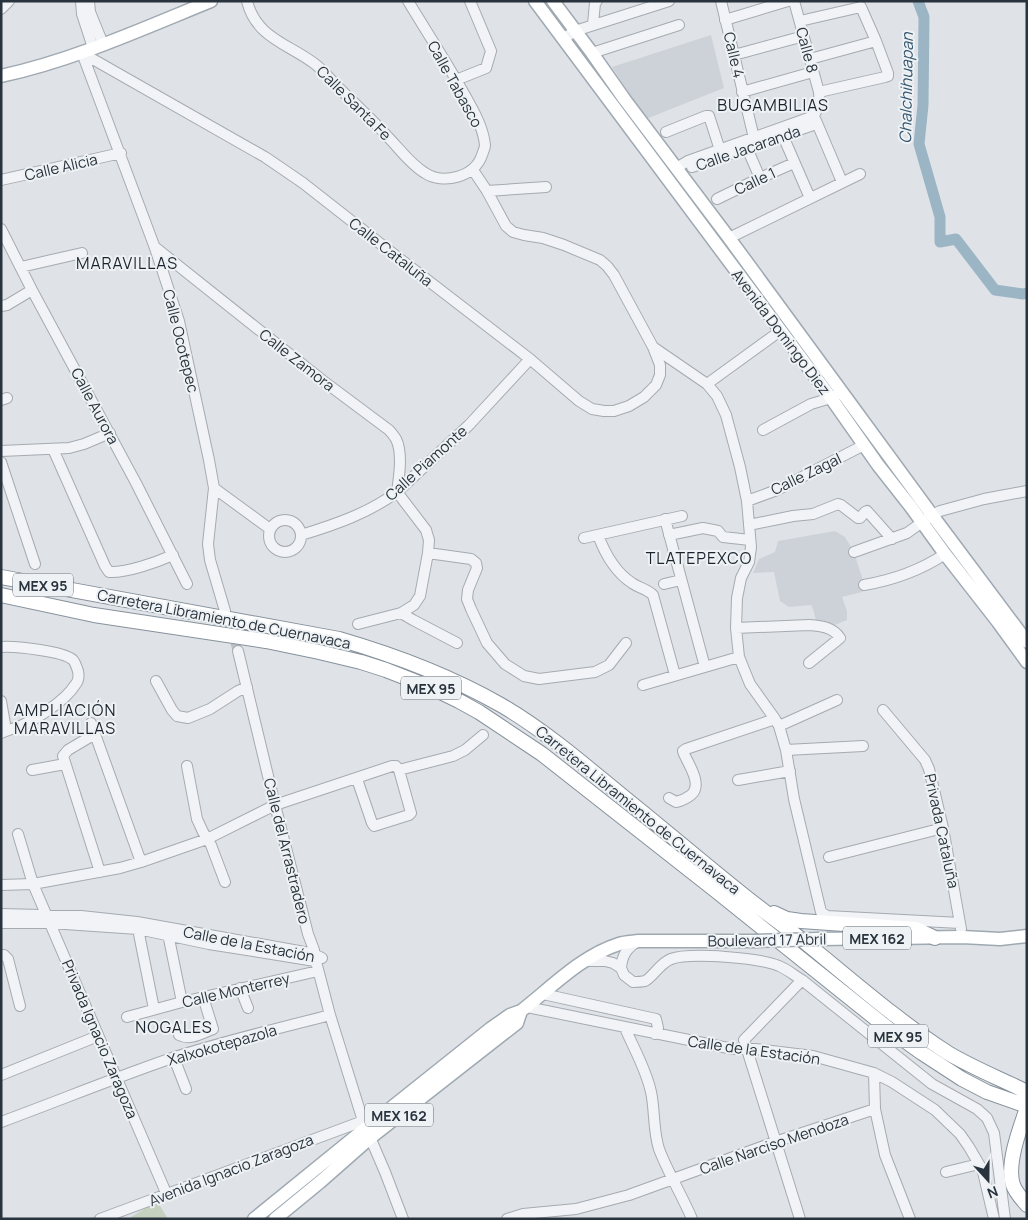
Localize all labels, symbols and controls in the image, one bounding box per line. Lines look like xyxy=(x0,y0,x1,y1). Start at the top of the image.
street label: Calle 8 xyxy=(791,25,823,75)
street label: Calle 4 xyxy=(719,30,750,80)
water label: Chalchihuapan xyxy=(894,32,918,144)
street label: Calle Tabasco xyxy=(423,37,488,131)
street label: Calle Santa Fe xyxy=(312,61,396,145)
district label: BUGAMBILIAS xyxy=(717,94,829,116)
street label: Calle Jacaranda xyxy=(693,120,803,176)
street label: Calle Alicia xyxy=(22,148,100,186)
street label: Calle 1 xyxy=(731,162,779,200)
street label: Calle Cataluña xyxy=(345,213,437,291)
district label: MARAVILLAS xyxy=(76,252,178,274)
street label: Avenida Domingo Diez xyxy=(727,265,835,399)
street label: Calle Ocotepec xyxy=(158,287,204,395)
street label: Calle Zamora xyxy=(255,324,339,396)
street label: Calle Aurora xyxy=(66,364,124,448)
street label: Calle Piamonte xyxy=(380,420,472,505)
street label: Calle Zagal xyxy=(767,448,845,500)
district label: TLATEPEXCO xyxy=(646,547,752,569)
road number: MEX 95 xyxy=(13,574,73,596)
street label: Carretera Libramiento de Cuernavaca xyxy=(96,584,352,654)
road number: MEX 95 xyxy=(401,676,461,700)
district label: AMPLIACIÓN MARAVILLAS xyxy=(14,699,116,739)
street label: Carretera Libramiento de Cuernavaca xyxy=(531,721,745,899)
street label: Privada Cataluña xyxy=(920,772,964,890)
street label: Calle del Arrastradero xyxy=(259,776,315,926)
street label: Calle de la Estación xyxy=(181,921,317,967)
road number: MEX 162 xyxy=(843,926,911,950)
street label: Boulevard 17 Abril xyxy=(707,928,827,952)
street label: Privada Ignacio Zaragoza xyxy=(57,956,143,1122)
street label: Calle Monterrey xyxy=(180,967,292,1013)
district label: NOGALES xyxy=(135,1016,213,1038)
street label: Xalxokotepazola xyxy=(165,1019,279,1071)
road number: MEX 95 xyxy=(868,1024,928,1048)
street label: Calle de la Estación xyxy=(686,1030,822,1070)
road number: MEX 162 xyxy=(365,1104,433,1126)
street label: Calle Narciso Mendoza xyxy=(697,1109,851,1179)
street label: Avenida Ignacio Zaragoza xyxy=(146,1129,316,1211)
north arrow xyxy=(963,1155,1013,1205)
text: N xyxy=(985,1182,1001,1203)

